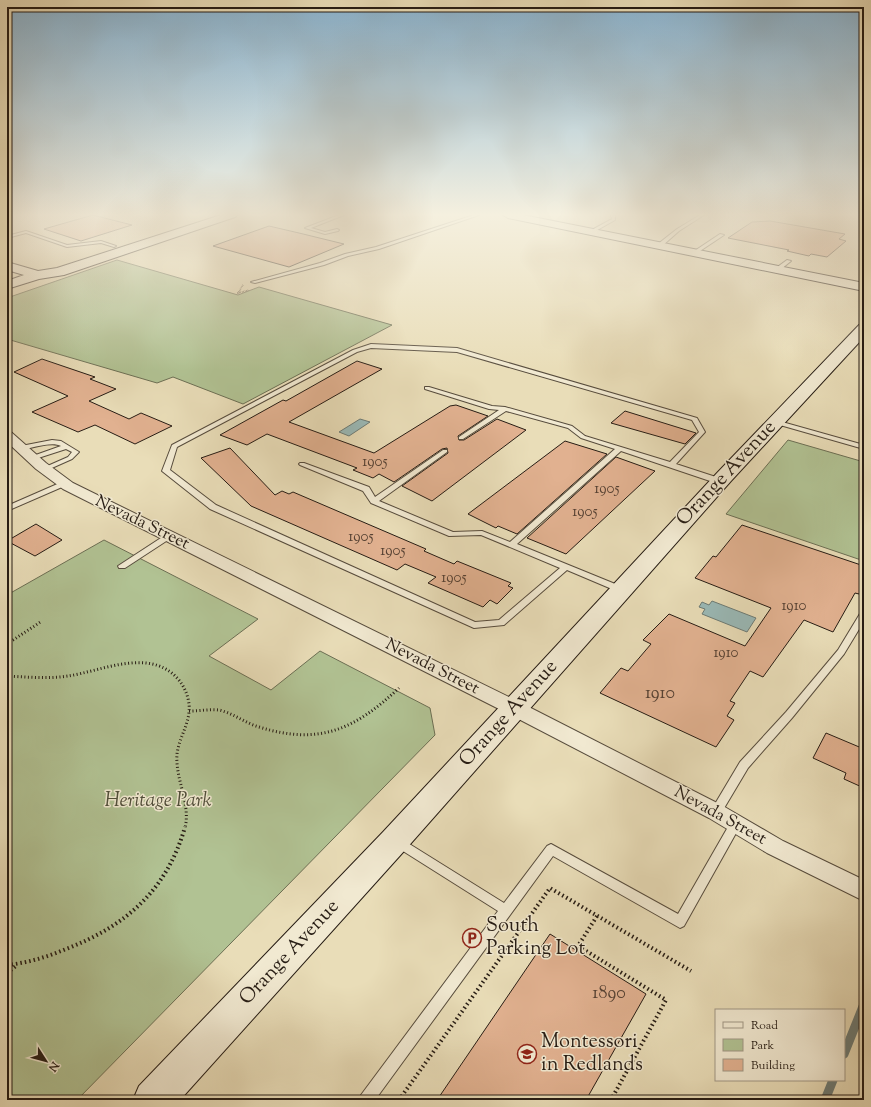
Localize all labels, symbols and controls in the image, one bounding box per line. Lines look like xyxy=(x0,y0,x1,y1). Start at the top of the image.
street label: Orange Avenue xyxy=(670,415,784,533)
house number: 1905 xyxy=(362,452,388,473)
house number: 1905 xyxy=(594,479,620,500)
street label: Nevada Street xyxy=(91,490,193,556)
house number: 1905 xyxy=(572,502,598,523)
house number: 1905 xyxy=(348,527,374,548)
house number: 1905 xyxy=(380,541,406,562)
house number: 1905 xyxy=(441,568,467,589)
house number: 1910 xyxy=(781,596,807,617)
street label: Nevada Street xyxy=(381,633,483,701)
house number: 1910 xyxy=(713,643,739,664)
street label: Orange Avenue xyxy=(453,654,565,774)
house number: 1910 xyxy=(645,681,675,707)
street label: Nevada Street xyxy=(669,781,771,851)
park label: Heritage Park xyxy=(104,787,212,816)
street label: Orange Avenue xyxy=(233,894,347,1012)
place label: South Parking Lot xyxy=(486,912,585,964)
parking icon: South Parking Lot xyxy=(461,927,483,949)
house number: 1890 xyxy=(592,981,626,1007)
legend xyxy=(715,1009,845,1081)
text: Road xyxy=(751,1017,778,1035)
place label: Montessori in Redlands xyxy=(541,1028,643,1080)
text: Park xyxy=(751,1037,774,1055)
north arrow xyxy=(26,1041,66,1081)
school or university icon: Montessori in Redlands xyxy=(516,1043,538,1065)
text: N xyxy=(44,1057,63,1075)
text: Building xyxy=(751,1057,795,1075)

